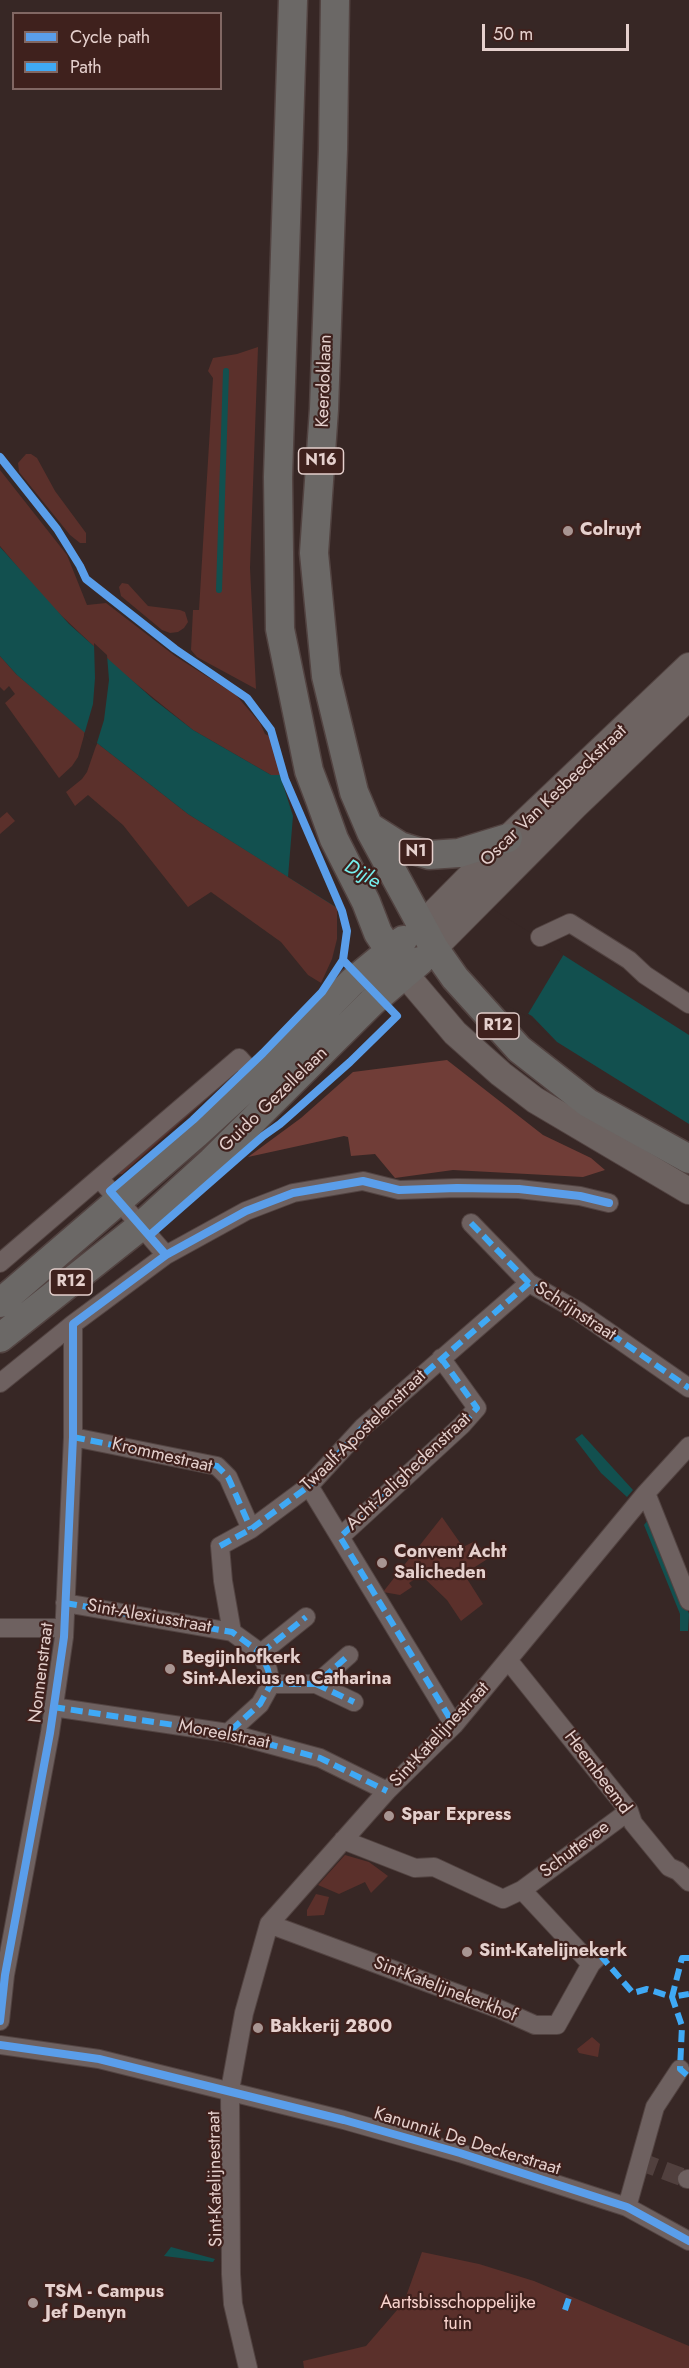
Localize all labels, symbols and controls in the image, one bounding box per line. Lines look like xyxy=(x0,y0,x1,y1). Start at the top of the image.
legend xyxy=(12,12,222,90)
scale bar xyxy=(485,12,632,50)
text: 50 m xyxy=(493,21,533,47)
text: Cycle path xyxy=(70,24,150,50)
text: Path xyxy=(70,54,102,80)
street label: Keerdoklaan xyxy=(313,334,337,428)
road number: N16 xyxy=(298,448,344,474)
place label: Colruyt xyxy=(580,520,641,542)
marker: Colruyt xyxy=(561,524,575,538)
street label: Oscar Van Kesbeeckstraat xyxy=(476,721,632,871)
road number: N1 xyxy=(400,839,432,865)
water label: Dijle xyxy=(340,855,384,895)
road number: R12 xyxy=(477,1013,519,1039)
street label: Guido Gezellelaan xyxy=(215,1043,333,1157)
road number: R12 xyxy=(50,1269,92,1295)
street label: Schrijnstraat xyxy=(530,1278,620,1346)
street label: Twaalf-Apostelenstraat xyxy=(297,1366,431,1496)
street label: Acht-Zalighedenstraat xyxy=(342,1409,476,1535)
street label: Krommestraat xyxy=(110,1434,214,1478)
place label: Convent Acht Salicheden xyxy=(394,1542,507,1584)
marker: Convent Acht Salicheden xyxy=(375,1556,389,1570)
street label: Sint-Alexiusstraat xyxy=(85,1595,213,1639)
street label: Nonnenstraat xyxy=(25,1622,59,1724)
place label: Begijnhofkerk Sint-Alexius en Catharina xyxy=(182,1648,391,1690)
marker: Begijnhofkerk Sint-Alexius en Catharina xyxy=(163,1662,177,1676)
street label: Sint-Katelijnestraat xyxy=(386,1678,494,1792)
street label: Moreelstraat xyxy=(177,1716,271,1754)
street label: Heembeemd xyxy=(559,1727,635,1819)
place label: Spar Express xyxy=(401,1805,511,1827)
marker: Spar Express xyxy=(382,1809,396,1823)
street label: Schuttevee xyxy=(536,1817,614,1883)
place label: Sint-Katelijnekerk xyxy=(479,1941,627,1963)
marker: Sint-Katelijnekerk xyxy=(460,1945,474,1959)
street label: Sint-Katelijnekerkhof xyxy=(370,1953,520,2027)
place label: Bakkerij 2800 xyxy=(270,2017,392,2039)
marker: Bakkerij 2800 xyxy=(251,2021,265,2035)
street label: Kanunnik De Deckerstraat xyxy=(371,2103,563,2181)
street label: Sint-Katelijnestraat xyxy=(204,2111,228,2247)
place label: TSM - Campus Jef Denyn xyxy=(45,2282,164,2324)
park label: Aartsbisschoppelijke tuin xyxy=(380,2293,536,2336)
marker: TSM - Campus Jef Denyn xyxy=(26,2296,40,2310)

